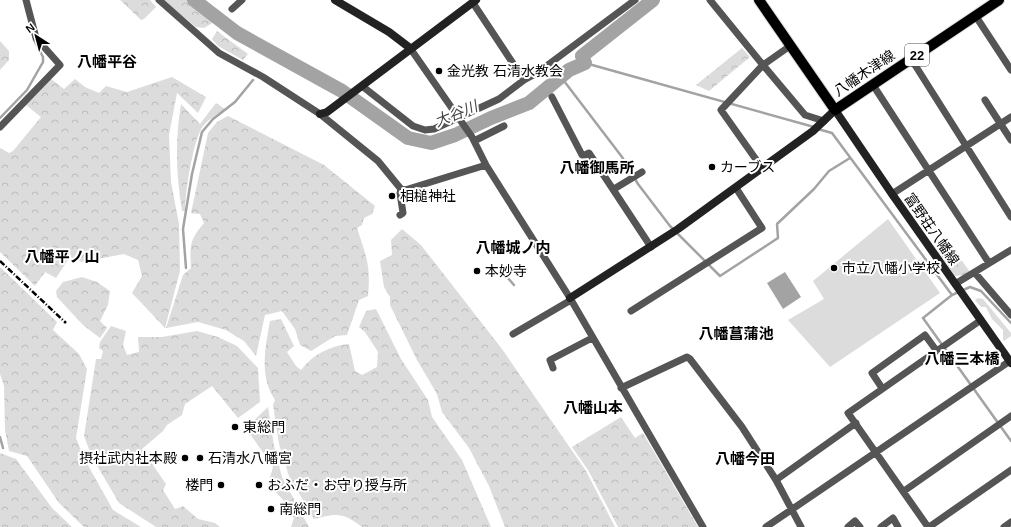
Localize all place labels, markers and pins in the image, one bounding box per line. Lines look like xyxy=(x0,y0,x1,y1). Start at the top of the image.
place label: 金光教 石清水教会 xyxy=(447,63,563,79)
marker: 金光教 石清水教会 xyxy=(434,66,444,76)
place label: カーブス xyxy=(720,159,775,175)
marker: カーブス xyxy=(707,162,717,172)
place label: 相槌神社 xyxy=(400,188,456,204)
marker: 相槌神社 xyxy=(387,191,397,201)
place label: 市立八幡小学校 xyxy=(842,260,940,276)
place label: 本妙寺 xyxy=(485,263,527,279)
marker: 市立八幡小学校 xyxy=(829,263,839,273)
marker: 本妙寺 xyxy=(472,266,482,276)
place label: 東総門 xyxy=(243,419,285,435)
marker: 東総門 xyxy=(230,422,240,432)
place label: 摂社武内社本殿 xyxy=(79,450,177,466)
place label: 石清水八幡宮 xyxy=(208,450,292,466)
marker: 摂社武内社本殿 xyxy=(180,453,190,463)
marker: 石清水八幡宮 xyxy=(195,453,205,463)
place label: 楼門 xyxy=(185,477,213,493)
place label: おふだ・お守り授与所 xyxy=(267,477,407,493)
marker: 楼門 xyxy=(216,480,226,490)
marker: おふだ・お守り授与所 xyxy=(254,480,264,490)
place label: 南総門 xyxy=(279,501,321,517)
marker: 南総門 xyxy=(266,504,276,514)

